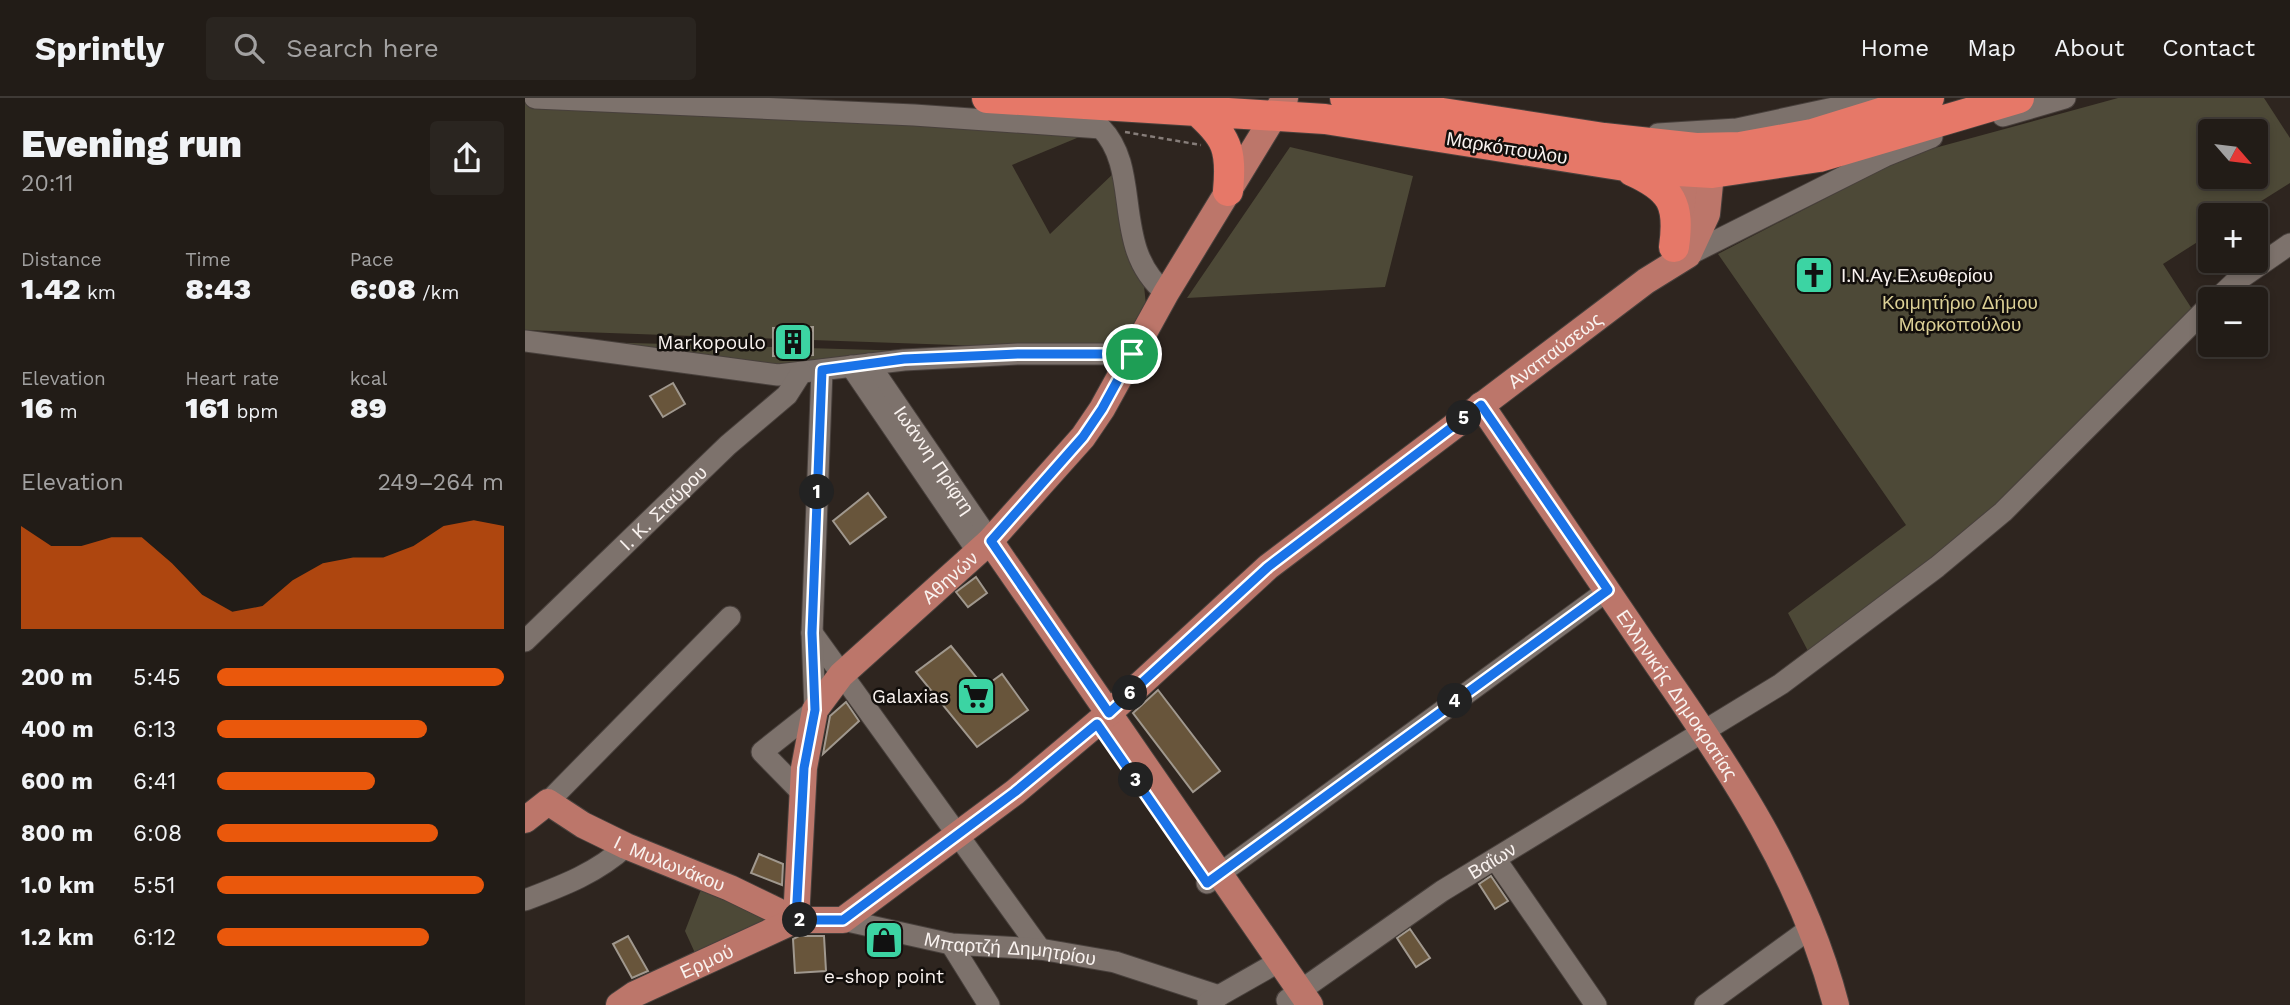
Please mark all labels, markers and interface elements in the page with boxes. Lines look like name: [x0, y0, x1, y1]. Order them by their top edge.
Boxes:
search box: [206, 17, 696, 80]
text: Sprintly: [35, 29, 164, 68]
icon: search: [230, 29, 268, 67]
text: Search here: [286, 33, 439, 63]
text: Home: [1861, 34, 1929, 62]
text: Map: [1967, 34, 2016, 62]
text: About: [2054, 34, 2124, 62]
text: Contact: [2162, 34, 2255, 62]
north arrow: [2198, 119, 2268, 189]
map controls: [2198, 119, 2268, 357]
button: share: [430, 121, 504, 195]
text: Evening run: [21, 122, 242, 166]
street label: Μαρκόπουλου: [1445, 127, 1569, 169]
text: 20:11: [21, 170, 73, 197]
button: +: [2198, 203, 2268, 273]
text: Distance: [21, 248, 102, 271]
text: Time: [185, 248, 231, 271]
text: Pace: [350, 248, 394, 271]
church icon: Ι.Ν.Αγ.Ελευθερίου: [1793, 254, 1835, 296]
place label: Ι.Ν.Αγ.Ελευθερίου: [1841, 264, 1993, 287]
text: 1.42: [21, 271, 81, 306]
text: 8:43: [185, 271, 251, 306]
text: 6:08: [350, 271, 416, 306]
text: km: [81, 281, 116, 304]
text: /km: [416, 281, 459, 304]
button: −: [2198, 287, 2268, 357]
park label: Κοιμητήριο Δήμου Μαρκοπούλου: [1882, 291, 2038, 336]
street label: Αναπαύσεως: [1503, 307, 1606, 393]
building icon: Markopoulo: [772, 321, 814, 363]
pin: [1102, 324, 1162, 384]
place label: Markopoulo: [657, 331, 766, 354]
icon: arrive: [1113, 335, 1151, 373]
text: Elevation: [21, 367, 106, 390]
text: Heart rate: [185, 367, 279, 390]
text: kcal: [350, 367, 387, 390]
text: 16: [21, 390, 53, 425]
text: 161: [185, 390, 230, 425]
text: 89: [350, 390, 387, 425]
text: m: [53, 400, 78, 423]
text: bpm: [230, 400, 278, 423]
pin: 5: [1447, 400, 1481, 436]
street label: Ιωάννη Πρίφτη: [889, 401, 980, 518]
text: 5: [1458, 406, 1469, 429]
street label: Ι. Κ. Σταύρου: [615, 460, 712, 555]
text: Elevation: [21, 469, 124, 496]
text: 249–264 m: [377, 469, 504, 496]
pin: 1: [799, 474, 835, 510]
text: 1: [812, 480, 821, 503]
street label: Αθηνών: [917, 546, 983, 608]
street label: Ελληνικής Δημοκρατίας: [1612, 605, 1743, 784]
text: 200 m: [21, 664, 93, 691]
text: 5:45: [133, 664, 181, 691]
supermarket icon: Galaxias: [955, 675, 997, 717]
pin: 6: [1113, 676, 1147, 710]
text: 6: [1124, 681, 1135, 704]
pin: 4: [1437, 684, 1473, 718]
place label: Galaxias: [872, 685, 949, 708]
text: 4: [1448, 689, 1461, 712]
text: 400 m: [21, 716, 94, 743]
text: 6:13: [133, 716, 176, 743]
pin: 3: [1119, 762, 1153, 798]
text: 600 m: [21, 768, 93, 795]
text: 6:41: [133, 768, 176, 795]
text: 3: [1130, 768, 1141, 791]
text: 800 m: [21, 820, 93, 847]
text: 6:08: [133, 820, 182, 847]
street label: Ι. Μυλωνάκου: [610, 830, 729, 896]
street label: Βαΐων: [1464, 837, 1520, 884]
text: 1.0 km: [21, 872, 95, 899]
text: 5:51: [133, 872, 176, 899]
pin: 2: [783, 902, 817, 938]
text: 2: [794, 908, 805, 931]
shop icon: e-shop point: [863, 919, 905, 961]
text: 1.2 km: [21, 924, 94, 951]
text: 6:12: [133, 924, 176, 951]
street label: Μπαρτζή Δημητρίου: [922, 927, 1098, 970]
street label: Ερμού: [676, 939, 737, 983]
place label: e-shop point: [824, 965, 944, 988]

